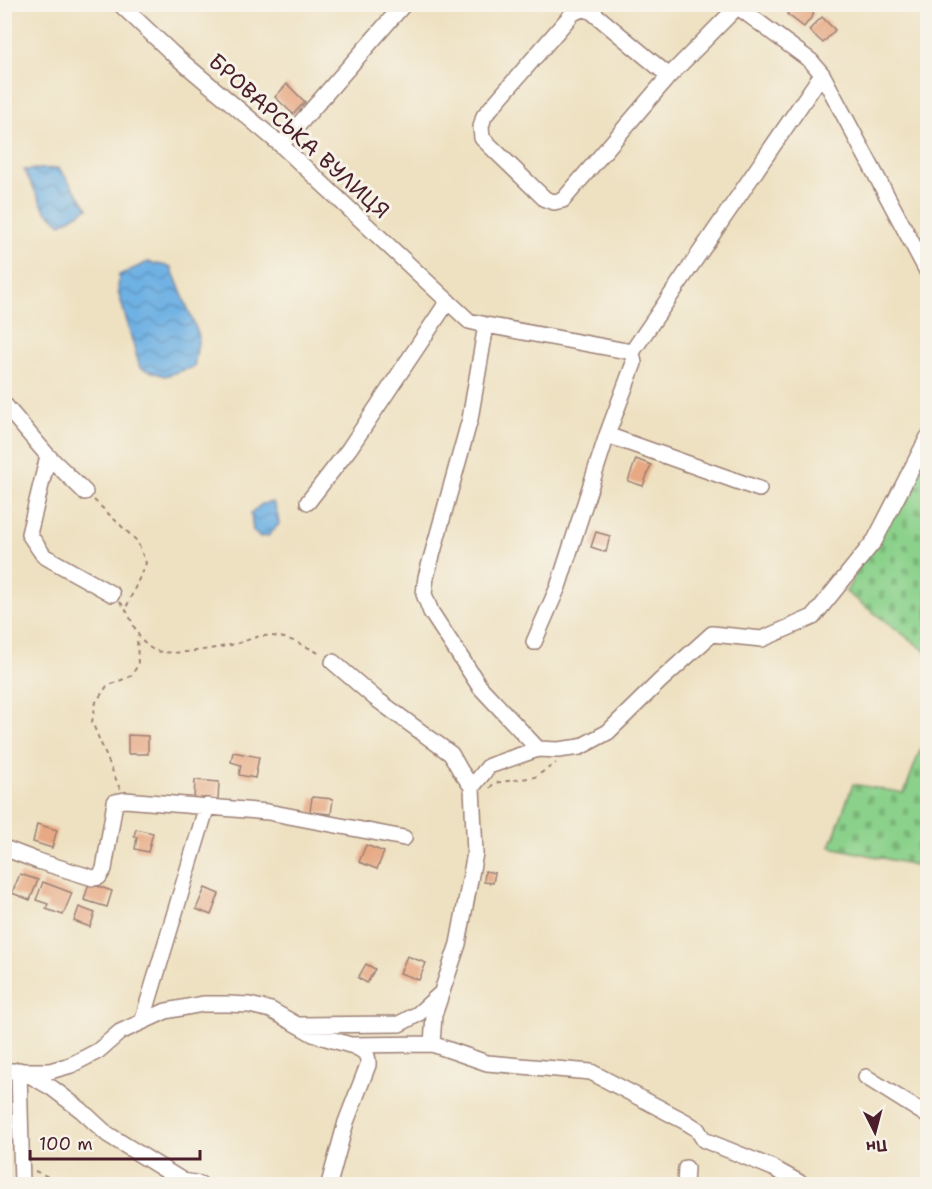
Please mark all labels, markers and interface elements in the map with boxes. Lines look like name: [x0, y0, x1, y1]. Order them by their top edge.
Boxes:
street label: БРОВАРСЬКА ВУЛИЦЯ: [202, 47, 396, 225]
north arrow: [845, 1102, 905, 1162]
scale bar: [30, 1123, 200, 1161]
text: 100 m: [39, 1132, 93, 1156]
text: Пн: [865, 1135, 888, 1158]

